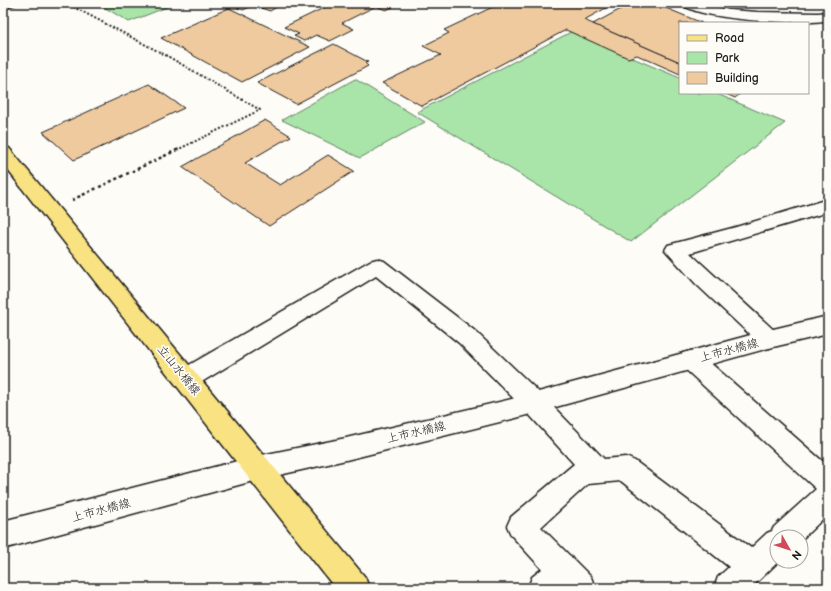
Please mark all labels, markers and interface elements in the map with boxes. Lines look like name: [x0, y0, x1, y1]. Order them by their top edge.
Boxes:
legend: [679, 22, 809, 94]
text: Road: [715, 31, 744, 46]
text: Park: [715, 51, 739, 66]
text: Building: [715, 71, 759, 86]
street label: 上市水橋線: [698, 335, 760, 365]
street label: 立山水橋線: [154, 342, 203, 398]
street label: 上市水橋線: [385, 418, 447, 447]
street label: 上市水橋線: [70, 495, 132, 525]
north arrow: [769, 529, 809, 569]
text: N: [789, 548, 804, 562]

